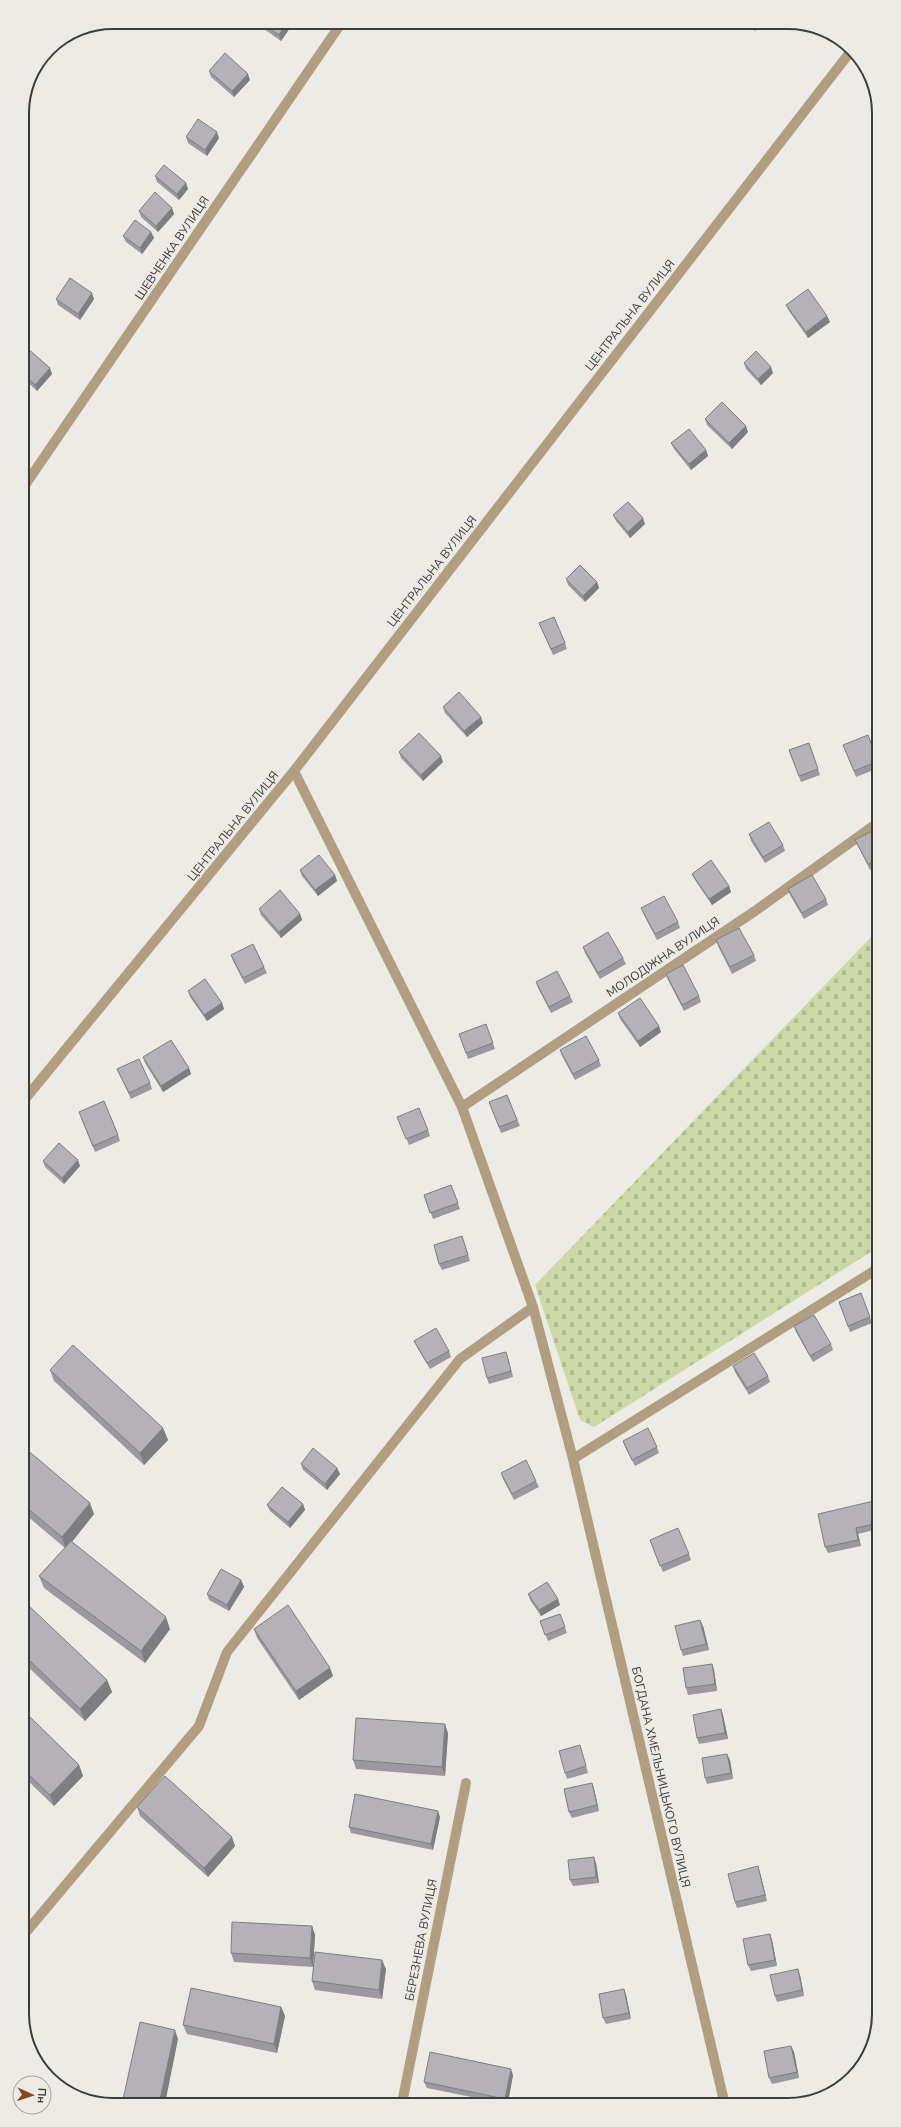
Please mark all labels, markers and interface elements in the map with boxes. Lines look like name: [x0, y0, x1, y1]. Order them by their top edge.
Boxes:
street label: ШЕВЧЕНКА ВУЛИЦЯ: [131, 193, 213, 303]
street label: ЦЕНТРАЛЬНА ВУЛИЦЯ: [582, 256, 678, 374]
street label: ЦЕНТРАЛЬНА ВУЛИЦЯ: [384, 512, 480, 630]
street label: ЦЕНТРАЛЬНА ВУЛИЦЯ: [184, 768, 282, 884]
street label: МОЛОДІЖНА ВУЛИЦЯ: [603, 913, 723, 1001]
street label: БОГДАНА ХМЕЛЬНИЦЬКОГО ВУЛИЦЯ: [628, 1665, 694, 1889]
street label: БЕРЕЗНЕВА ВУЛИЦЯ: [401, 1878, 441, 2002]
north arrow: [12, 2075, 52, 2115]
text: Пн: [34, 2088, 49, 2103]

